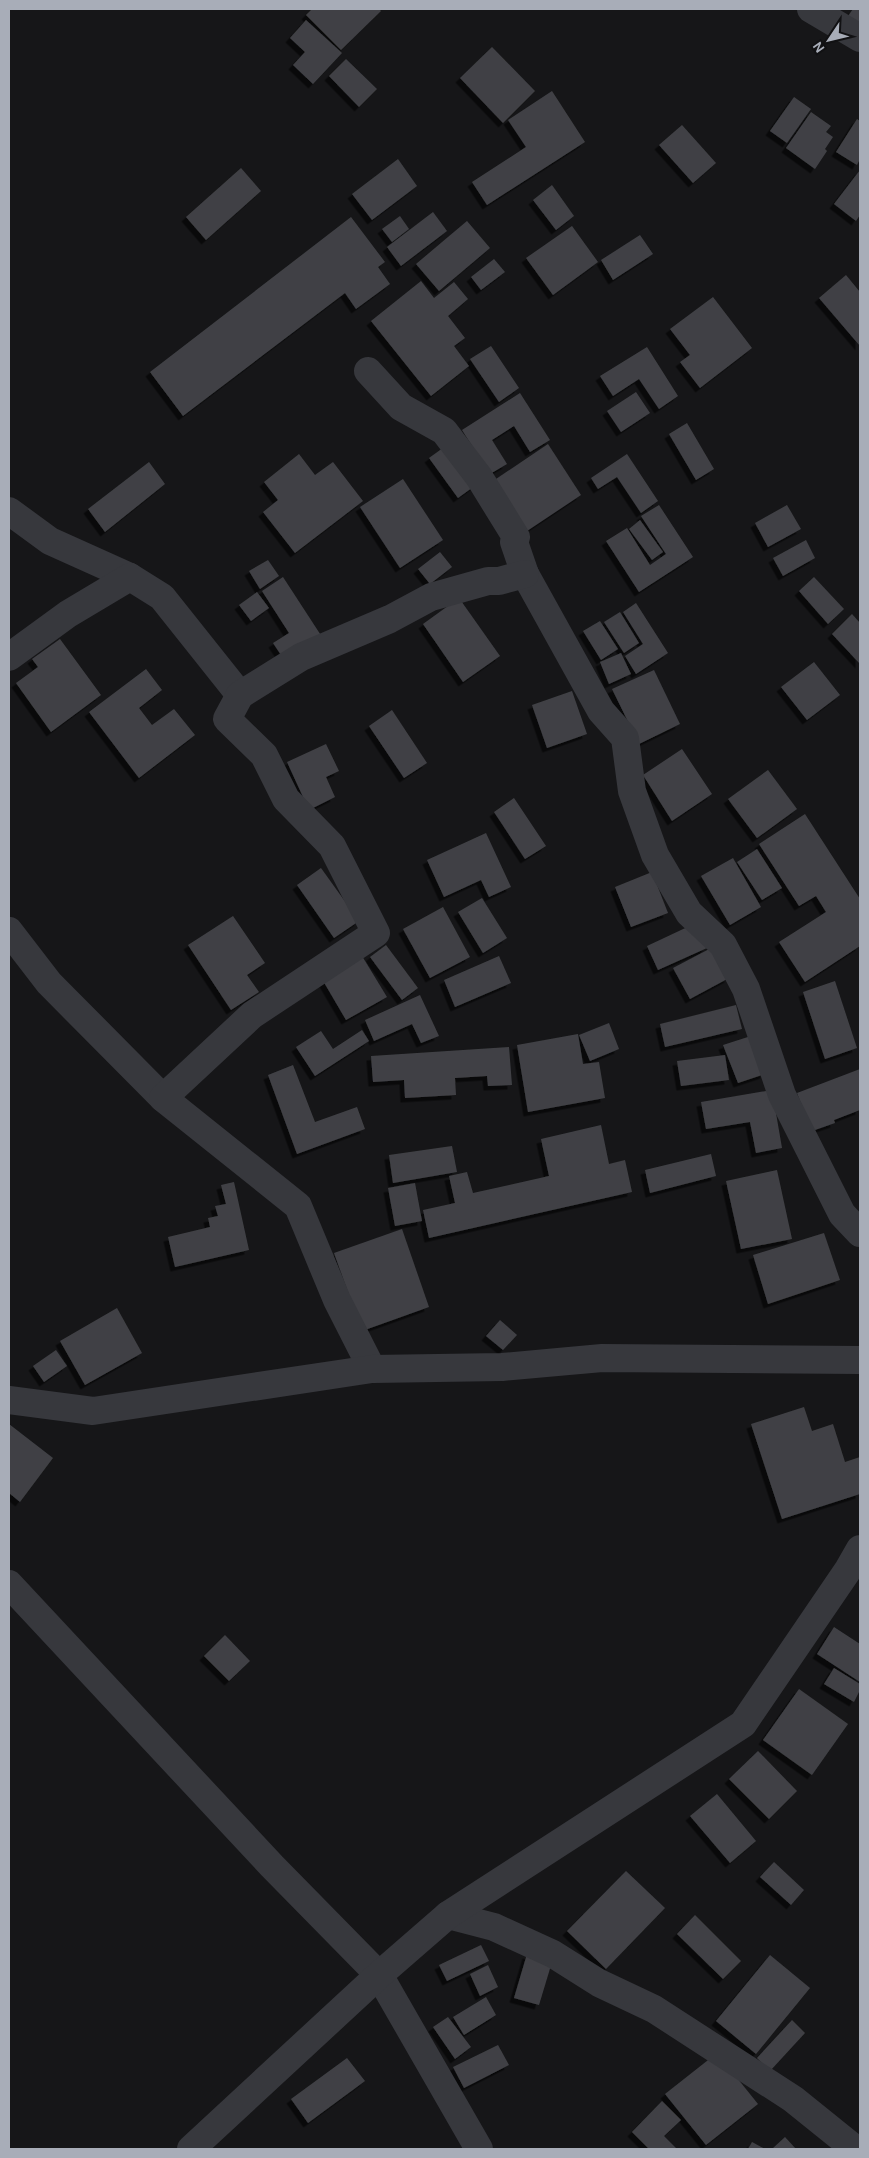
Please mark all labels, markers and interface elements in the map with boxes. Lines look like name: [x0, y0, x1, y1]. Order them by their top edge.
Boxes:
north arrow: [804, 15, 854, 65]
text: N: [809, 38, 829, 56]

